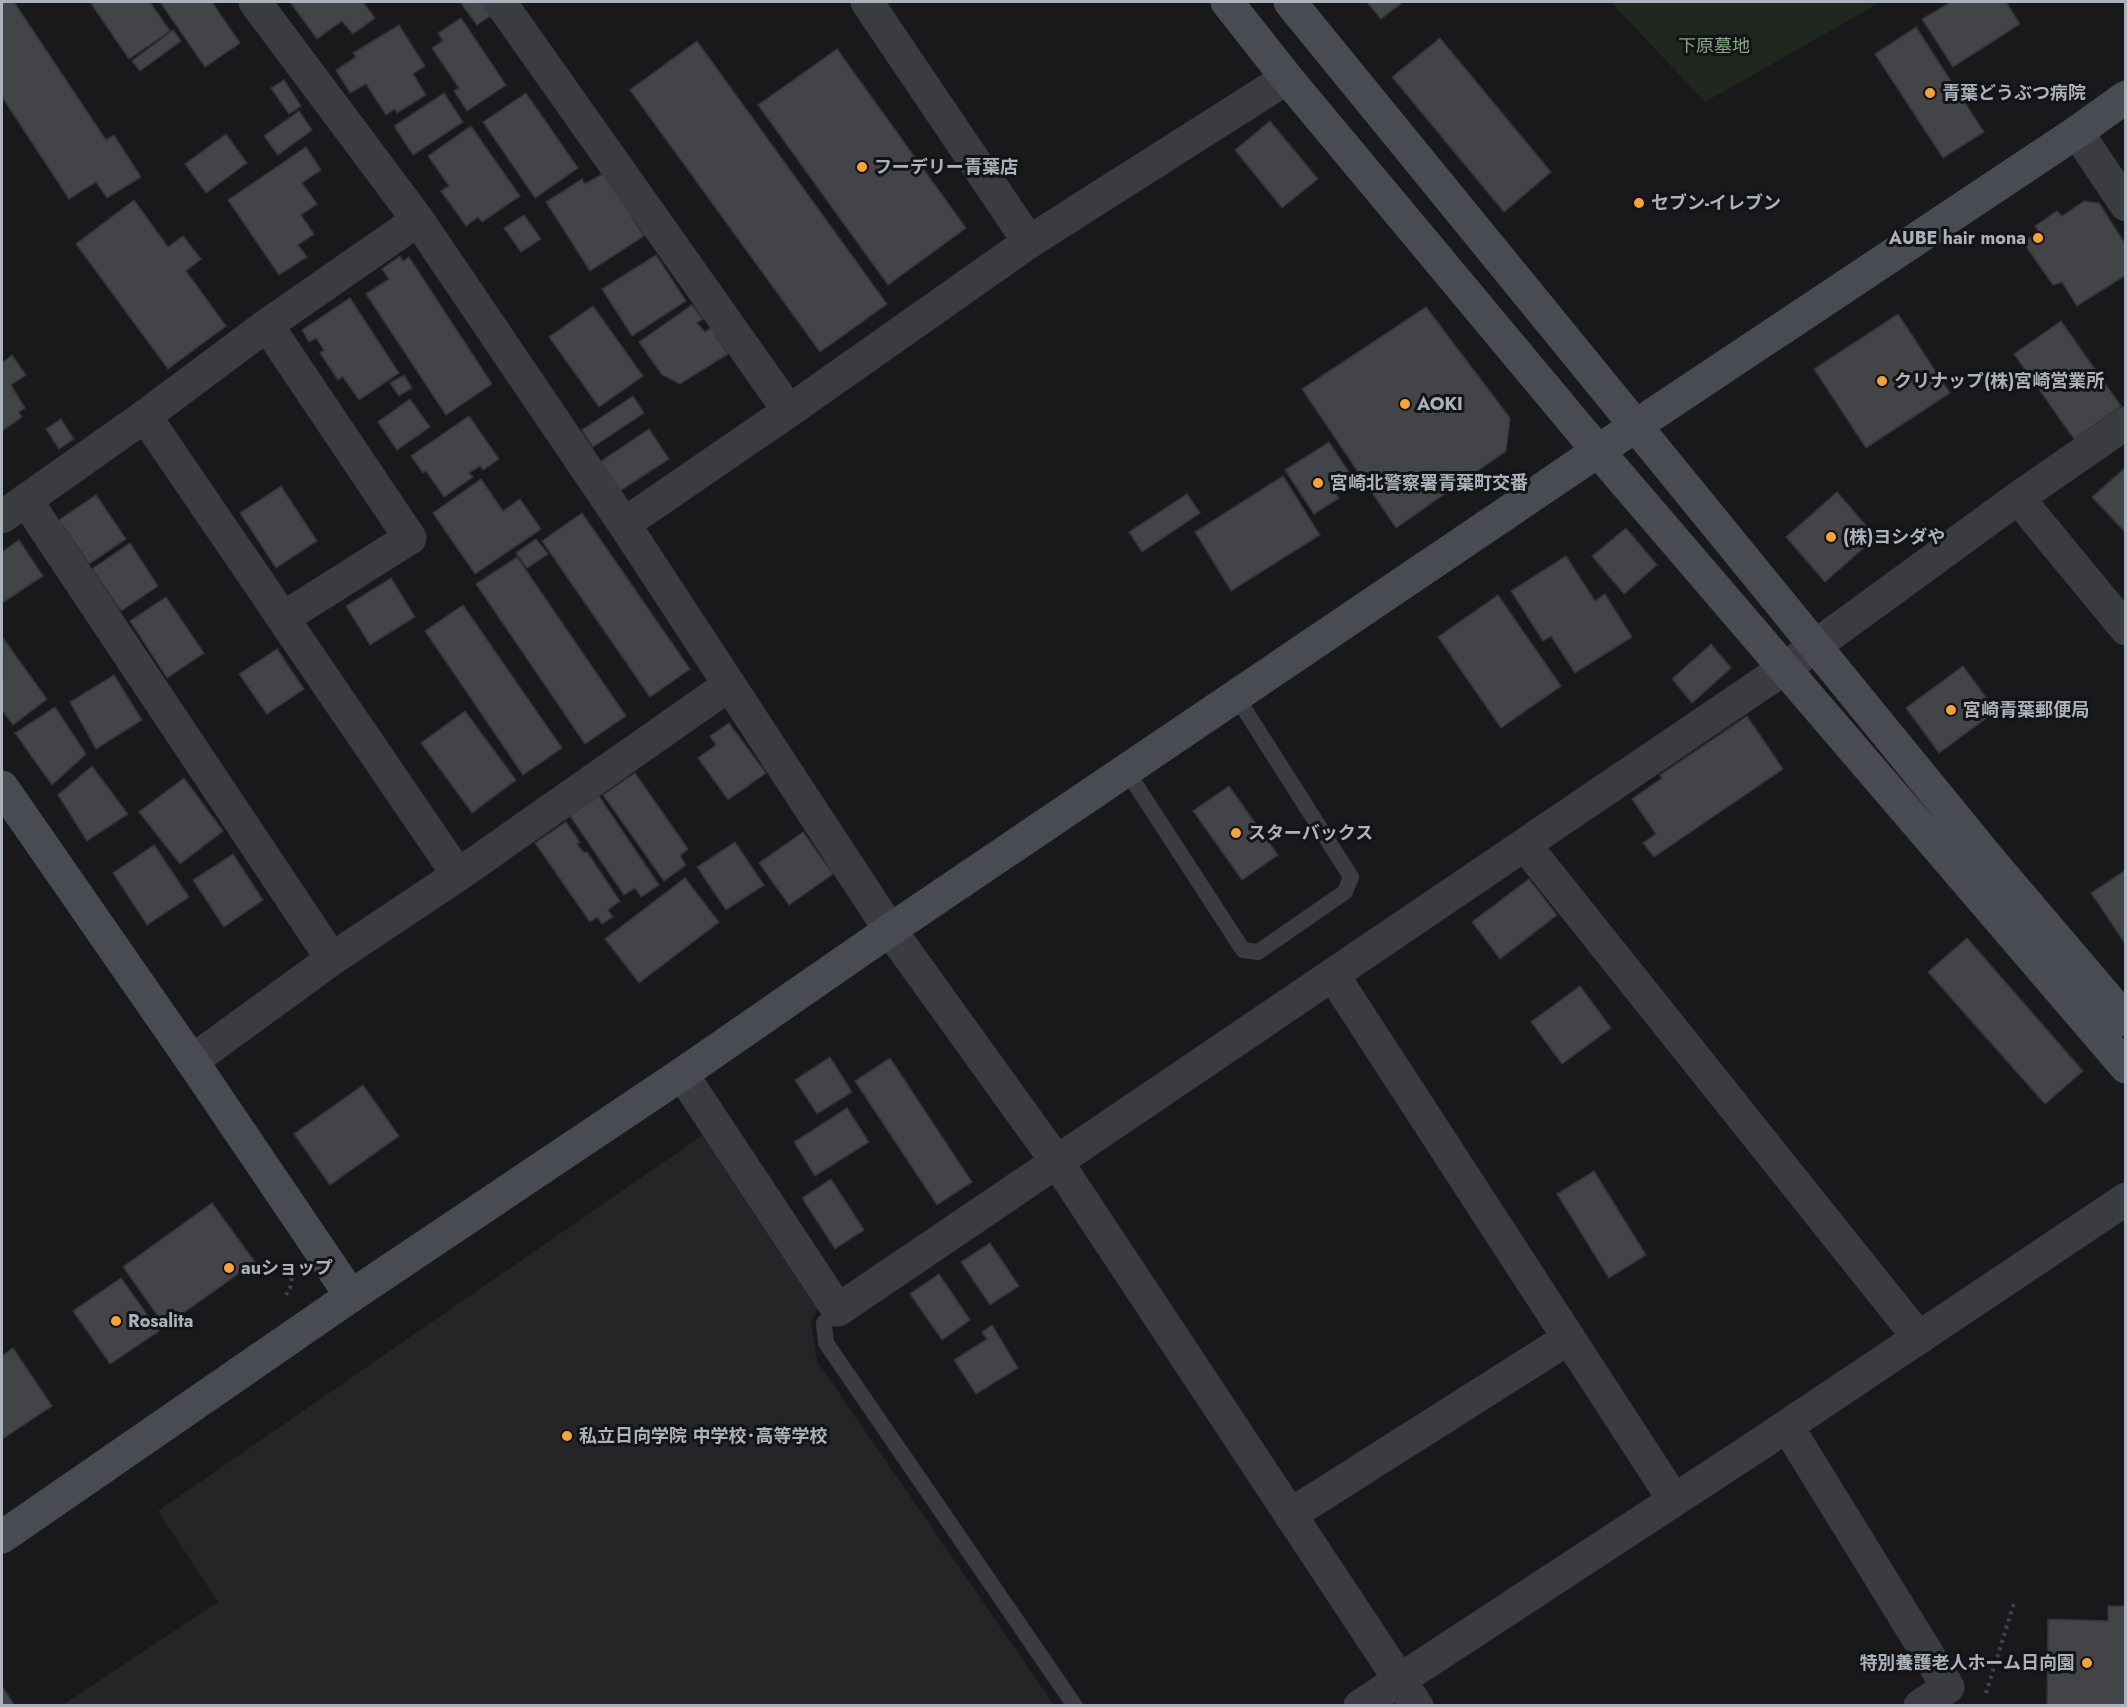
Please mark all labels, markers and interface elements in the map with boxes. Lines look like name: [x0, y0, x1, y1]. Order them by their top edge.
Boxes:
park label: 下原墓地: [1678, 33, 1750, 59]
place label: 青葉どうぶつ病院: [1942, 80, 2086, 106]
marker: 青葉どうぶつ病院: [1923, 86, 1937, 100]
place label: フーデリー青葉店: [874, 154, 1018, 180]
marker: フーデリー青葉店: [855, 160, 869, 174]
place label: セブン-イレブン: [1651, 190, 1781, 216]
marker: セブン-イレブン: [1632, 196, 1646, 210]
place label: AUBE hair mona: [1888, 225, 2026, 251]
marker: AUBE hair mona: [2031, 231, 2045, 245]
place label: クリナップ(株)宮崎営業所: [1894, 368, 2104, 394]
marker: クリナップ(株)宮崎営業所: [1875, 374, 1889, 388]
place label: AOKI: [1416, 391, 1463, 417]
marker: AOKI: [1398, 397, 1412, 411]
place label: 宮崎北警察署青葉町交番: [1330, 470, 1528, 496]
marker: 宮崎北警察署青葉町交番: [1311, 476, 1325, 490]
place label: (株)ヨシダや: [1843, 524, 1945, 550]
marker: (株)ヨシダや: [1824, 530, 1838, 544]
place label: 宮崎青葉郵便局: [1963, 697, 2089, 723]
marker: 宮崎青葉郵便局: [1944, 703, 1958, 717]
place label: スターバックス: [1248, 820, 1373, 846]
marker: スターバックス: [1229, 826, 1243, 840]
place label: auショップ: [241, 1255, 333, 1281]
marker: auショップ: [222, 1261, 236, 1275]
place label: Rosalita: [128, 1308, 193, 1334]
marker: Rosalita: [109, 1314, 123, 1328]
place label: 私立日向学院 中学校･高等学校: [579, 1423, 827, 1449]
marker: 私立日向学院 中学校･高等学校: [560, 1429, 574, 1443]
place label: 特別養護老人ホーム日向園: [1860, 1650, 2075, 1676]
marker: 特別養護老人ホーム日向園: [2080, 1656, 2094, 1670]

